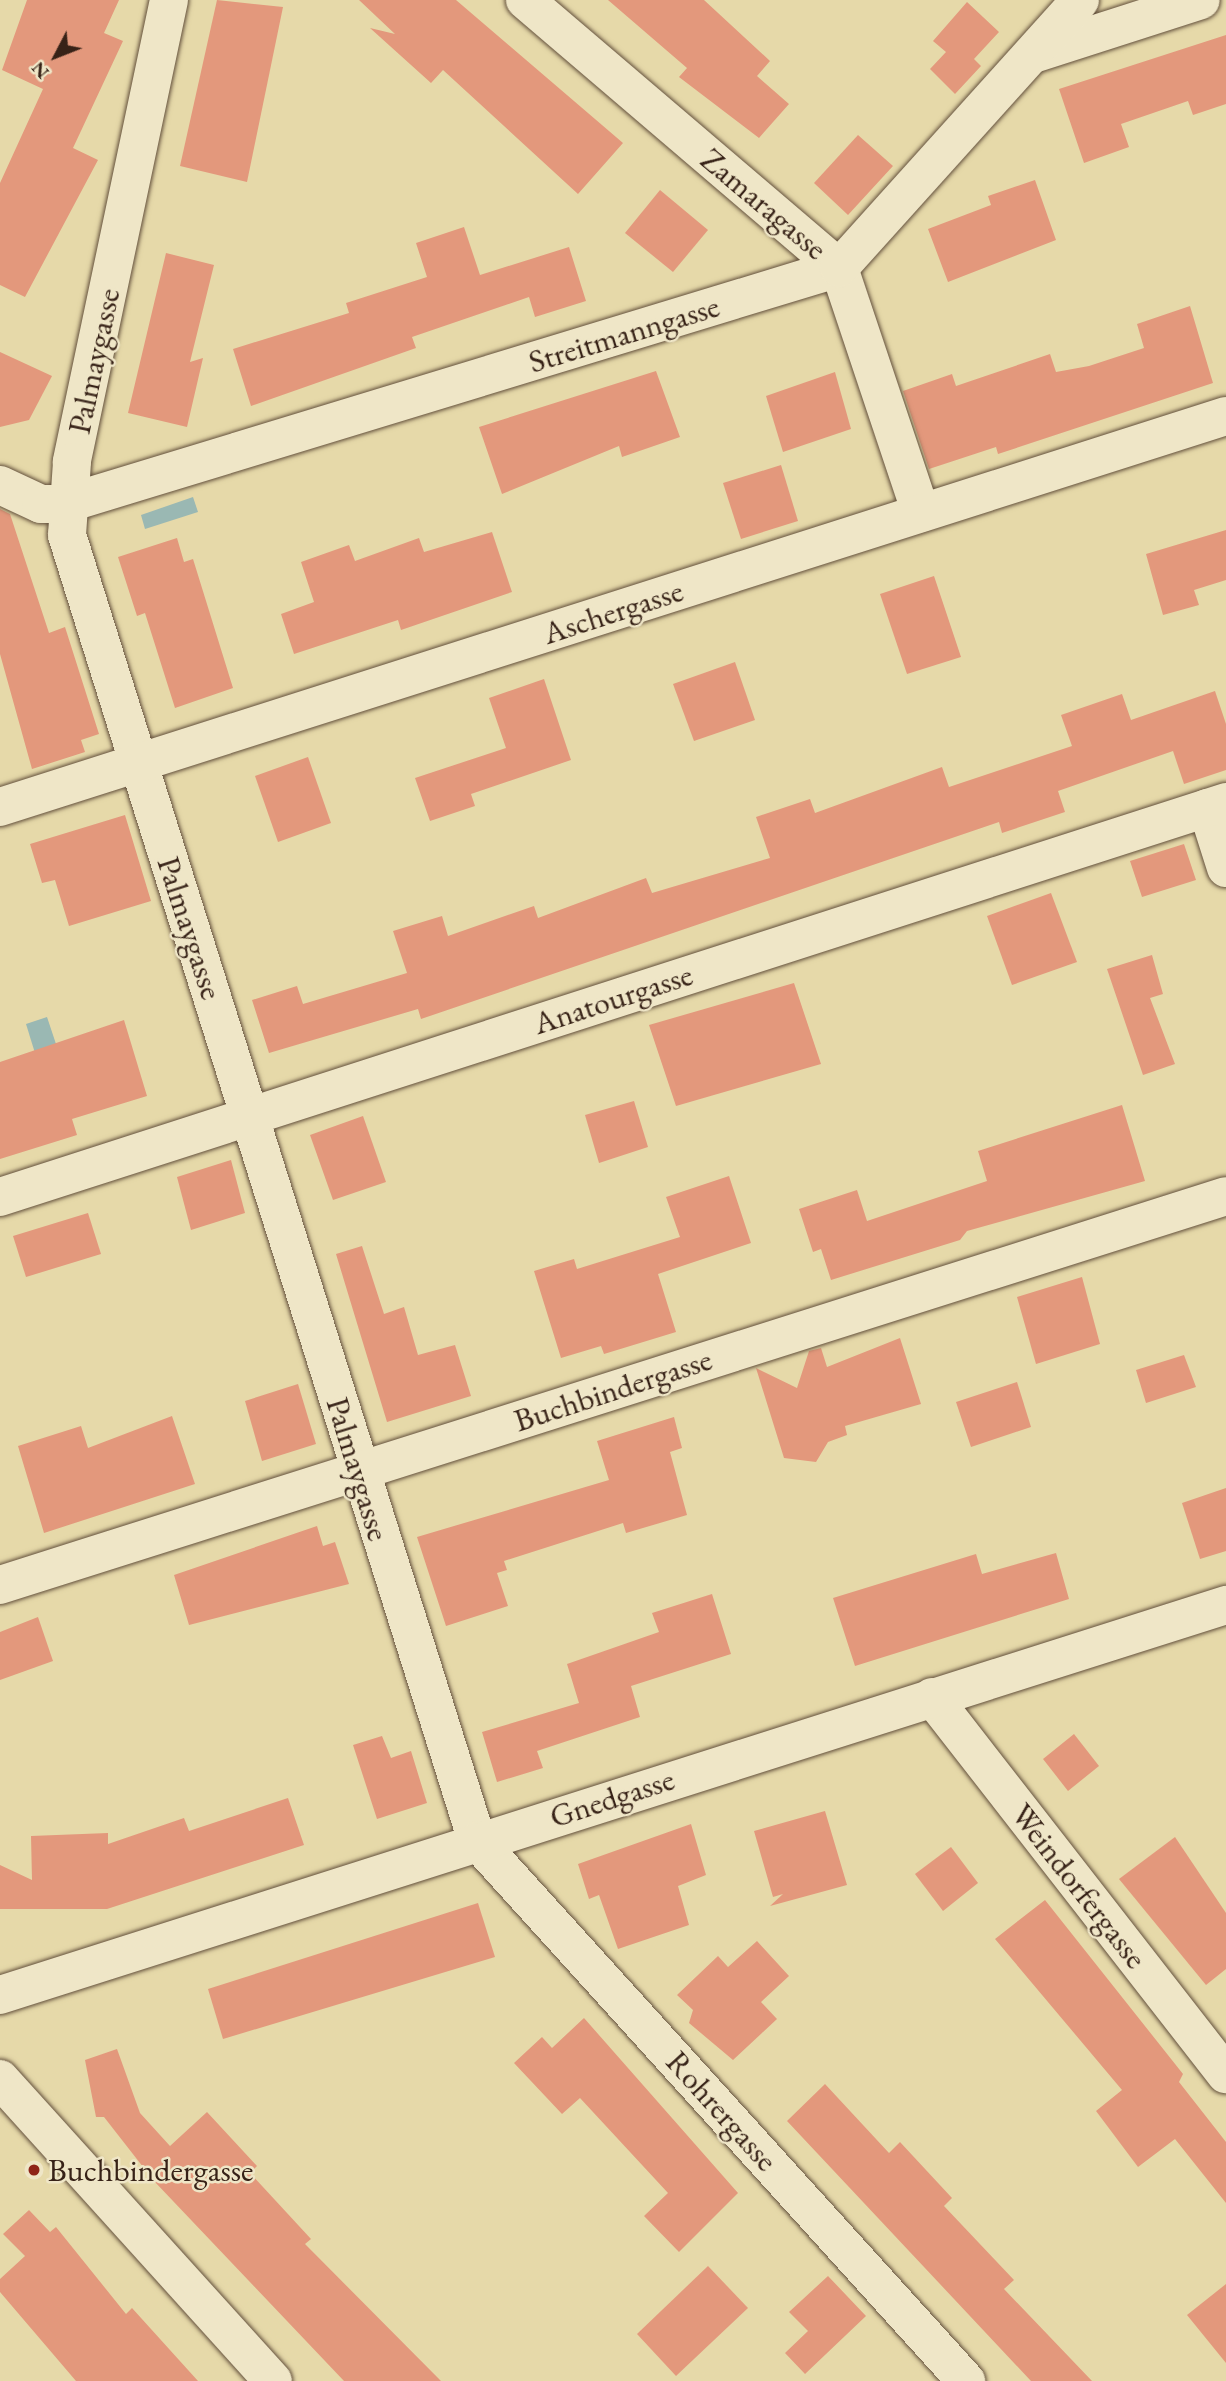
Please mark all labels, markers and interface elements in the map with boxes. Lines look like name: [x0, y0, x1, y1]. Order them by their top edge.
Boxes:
north arrow: [21, 21, 91, 91]
text: N: [26, 56, 54, 84]
street label: Zamaragasse: [693, 140, 835, 268]
street label: Palmaygasse: [60, 285, 128, 437]
street label: Streitmanngasse: [524, 287, 724, 381]
street label: Aschergasse: [538, 571, 688, 653]
street label: Palmaygasse: [149, 852, 231, 1004]
street label: Anatourgasse: [529, 955, 697, 1043]
street label: Buchbindergasse: [509, 1340, 717, 1440]
street label: Palmaygasse: [318, 1393, 398, 1545]
street label: Gnedgasse: [545, 1760, 679, 1836]
street label: Weindorfergasse: [1003, 1796, 1155, 1976]
street label: Rohrergasse: [658, 2043, 786, 2179]
place label: Buchbindergasse: [48, 2151, 254, 2189]
marker: Buchbindergasse: [26, 2162, 42, 2178]

